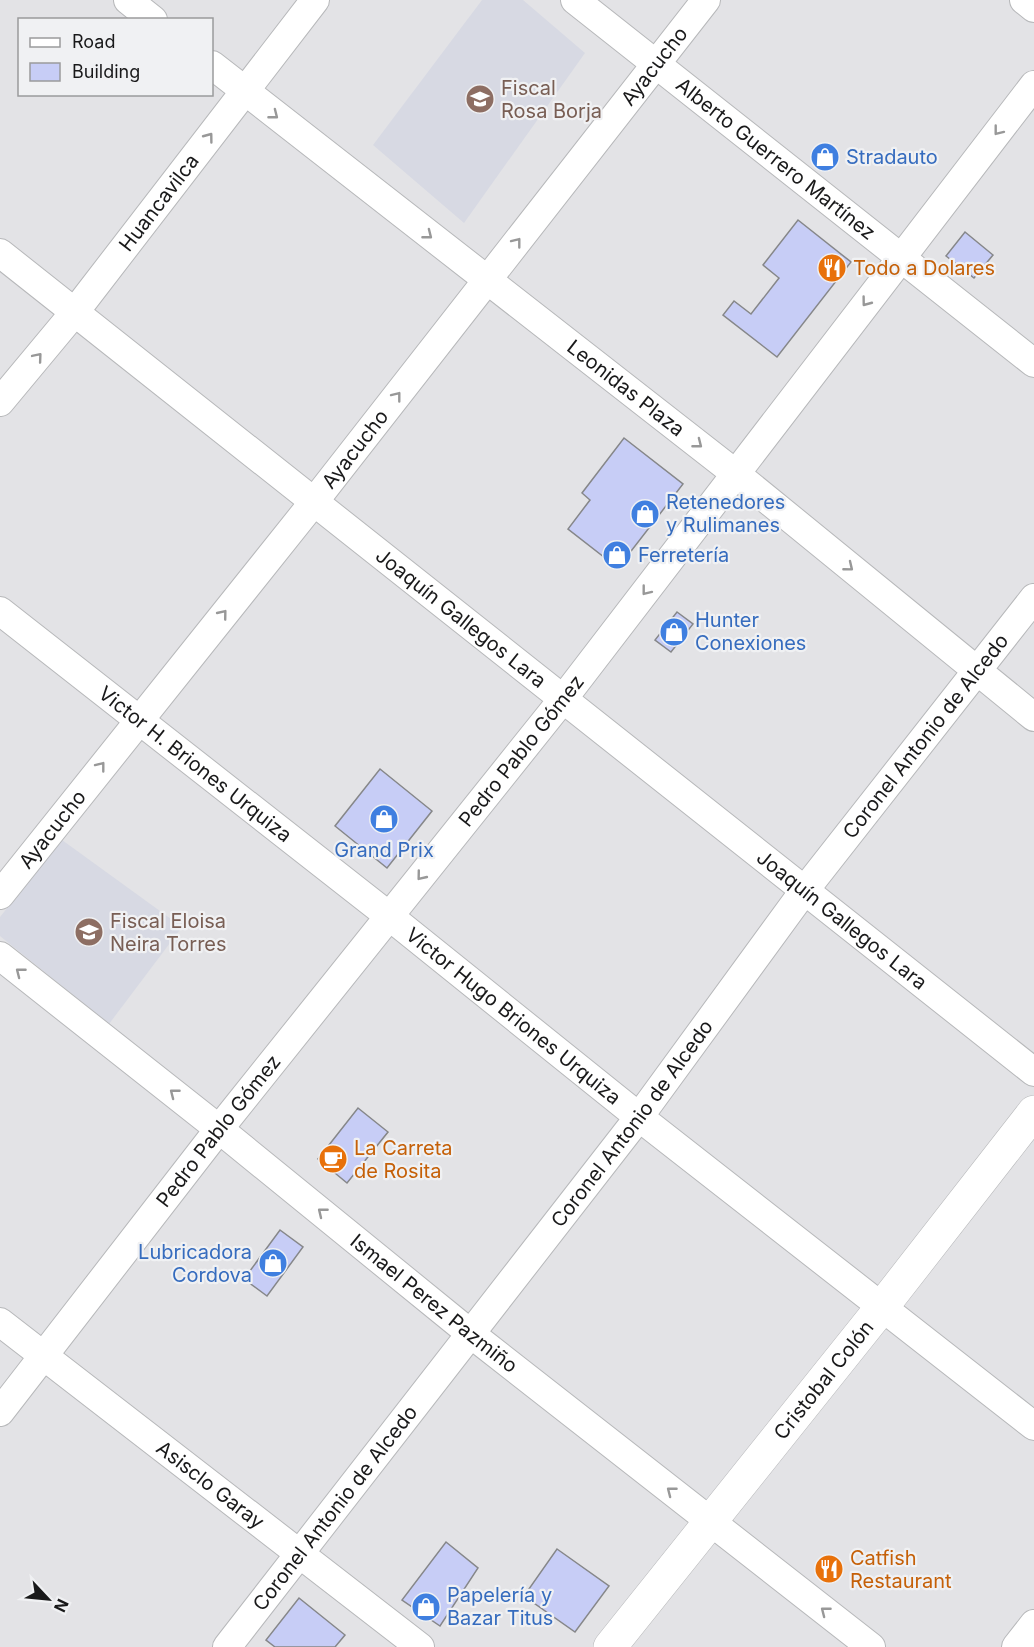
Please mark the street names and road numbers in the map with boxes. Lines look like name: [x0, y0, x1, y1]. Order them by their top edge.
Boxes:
street label: Ayacucho: [616, 22, 693, 110]
street label: Alberto Guerrero Martínez: [671, 73, 880, 245]
street label: Huancavilca: [114, 149, 204, 256]
street label: Leonidas Plaza: [562, 335, 689, 441]
street label: Ayacucho: [317, 405, 393, 493]
street label: Joaquín Gallegos Lara: [371, 543, 551, 693]
street label: Coronel Antonio de Alcedo: [838, 629, 1013, 843]
street label: Pedro Pablo Gómez: [454, 670, 589, 831]
street label: Victor H. Briones Urquiza: [94, 681, 296, 847]
street label: Ayacucho: [14, 785, 91, 873]
street label: Joaquín Gallegos Lara: [752, 845, 932, 995]
street label: Victor Hugo Briones Urquiza: [401, 922, 626, 1110]
street label: Coronel Antonio de Alcedo: [546, 1015, 718, 1232]
street label: Pedro Pablo Gómez: [151, 1050, 286, 1212]
street label: Ismael Perez Pazmiño: [346, 1229, 522, 1378]
street label: Cristobal Colón: [769, 1316, 879, 1444]
street label: Coronel Antonio de Alcedo: [248, 1401, 422, 1616]
street label: Asisclo Garay: [152, 1436, 269, 1534]

